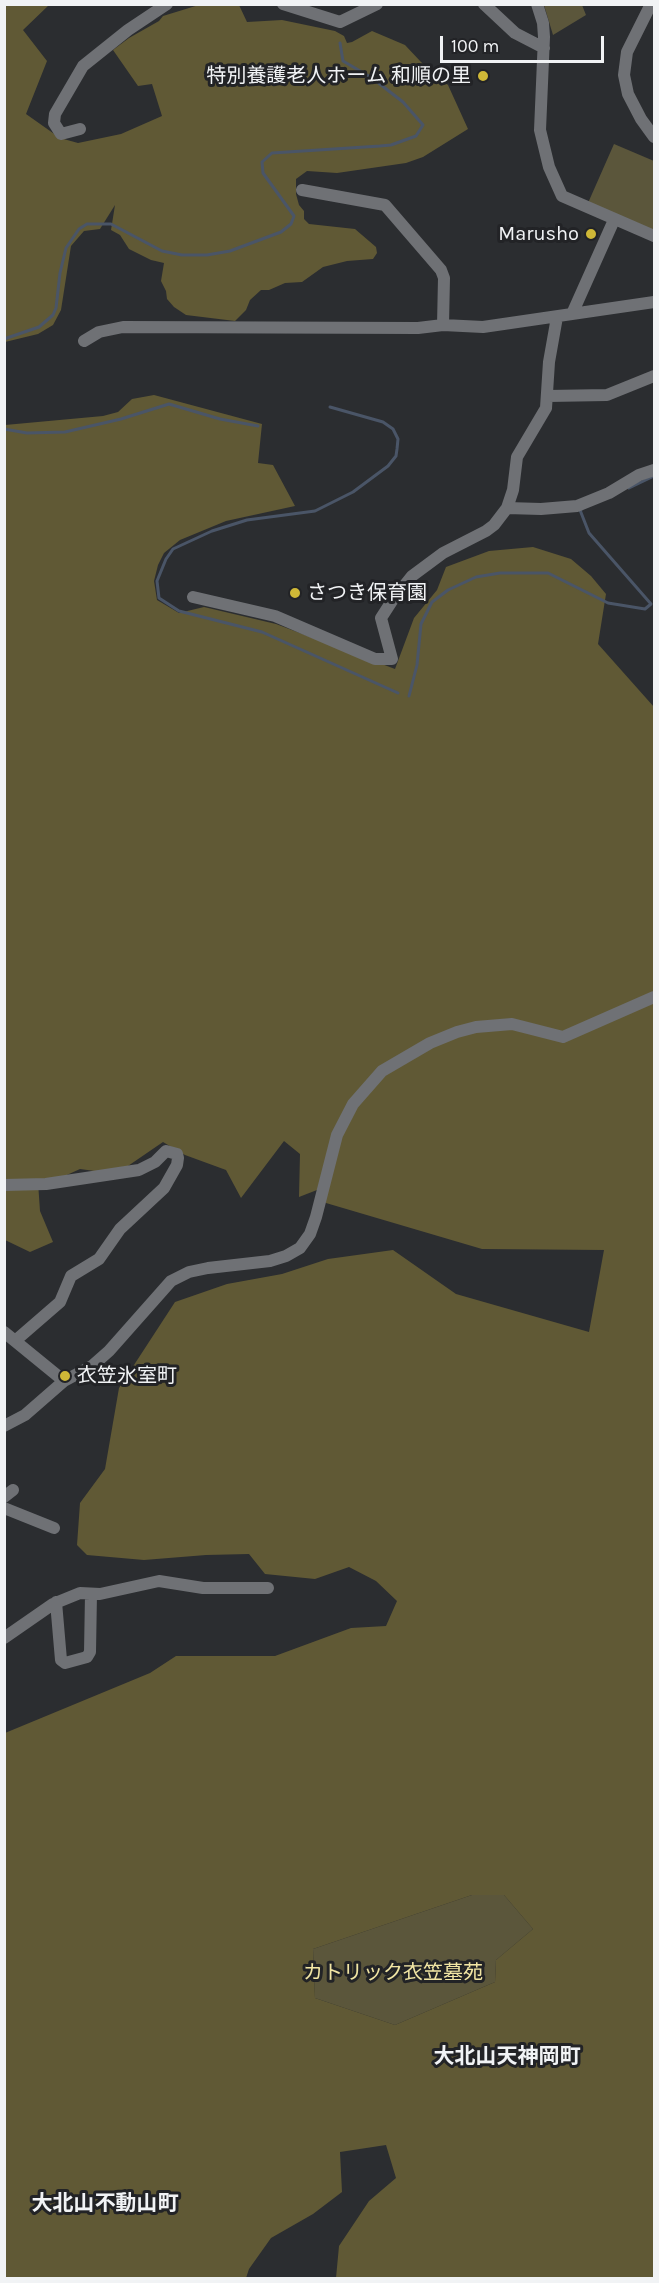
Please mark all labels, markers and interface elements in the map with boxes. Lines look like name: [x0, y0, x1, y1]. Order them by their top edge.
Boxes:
scale bar: [443, 24, 606, 62]
text: 100 m: [451, 35, 499, 57]
place label: 特別養護老人ホーム 和順の里: [206, 64, 471, 88]
marker: 特別養護老人ホーム 和順の里: [476, 69, 490, 83]
place label: Marusho: [498, 222, 579, 246]
marker: Marusho: [584, 227, 598, 241]
place label: さつき保育園: [307, 581, 427, 605]
marker: さつき保育園: [288, 586, 302, 600]
place label: 衣笠氷室町: [77, 1364, 177, 1388]
marker: 衣笠氷室町: [58, 1369, 72, 1383]
park label: カトリック衣笠墓苑: [303, 1961, 483, 1985]
district label: 大北山天神岡町: [434, 2044, 580, 2070]
district label: 大北山不動山町: [32, 2191, 178, 2217]

